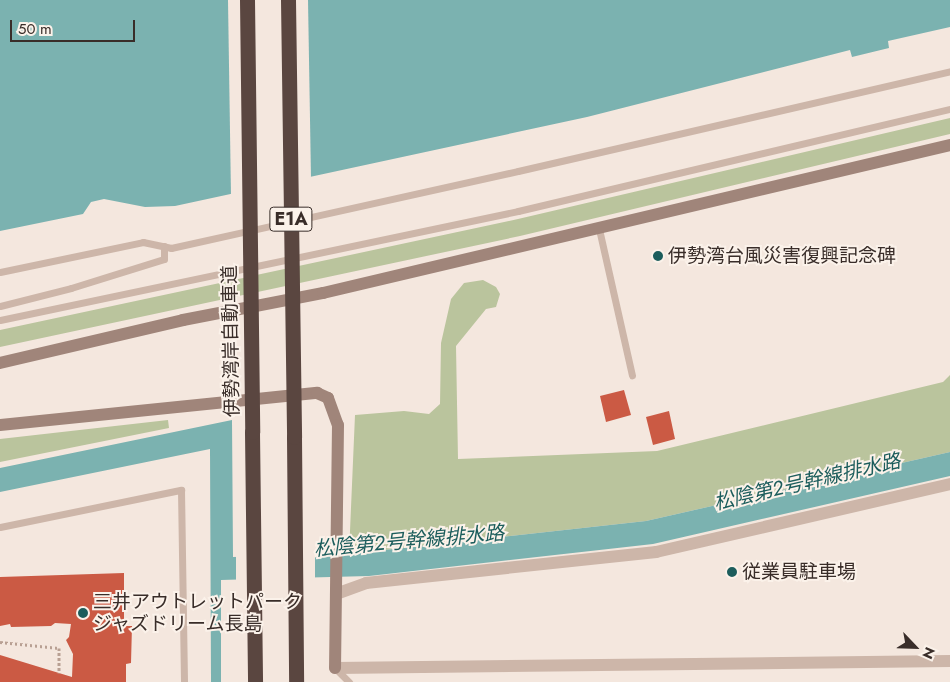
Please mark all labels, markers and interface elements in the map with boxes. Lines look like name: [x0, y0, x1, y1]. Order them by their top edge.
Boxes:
scale bar: [12, 10, 138, 42]
text: 50 m: [18, 18, 52, 40]
road number: E1A: [268, 203, 314, 234]
place label: 伊勢湾台風災害復興記念碑: [668, 245, 896, 267]
marker: 伊勢湾台風災害復興記念碑: [652, 250, 664, 262]
street label: 伊勢湾岸自動車道: [218, 265, 244, 417]
water label: 松陰第2号幹線排水路: [711, 449, 903, 515]
water label: 松陰第2号幹線排水路: [313, 521, 505, 561]
place label: 従業員駐車場: [742, 561, 856, 583]
marker: 従業員駐車場: [726, 566, 738, 578]
place label: 三井アウトレットパーク ジャズドリーム長島: [93, 591, 302, 635]
marker: 三井アウトレットパーク ジャズドリーム長島: [77, 607, 89, 619]
north arrow: [890, 622, 940, 672]
text: N: [917, 644, 940, 662]

